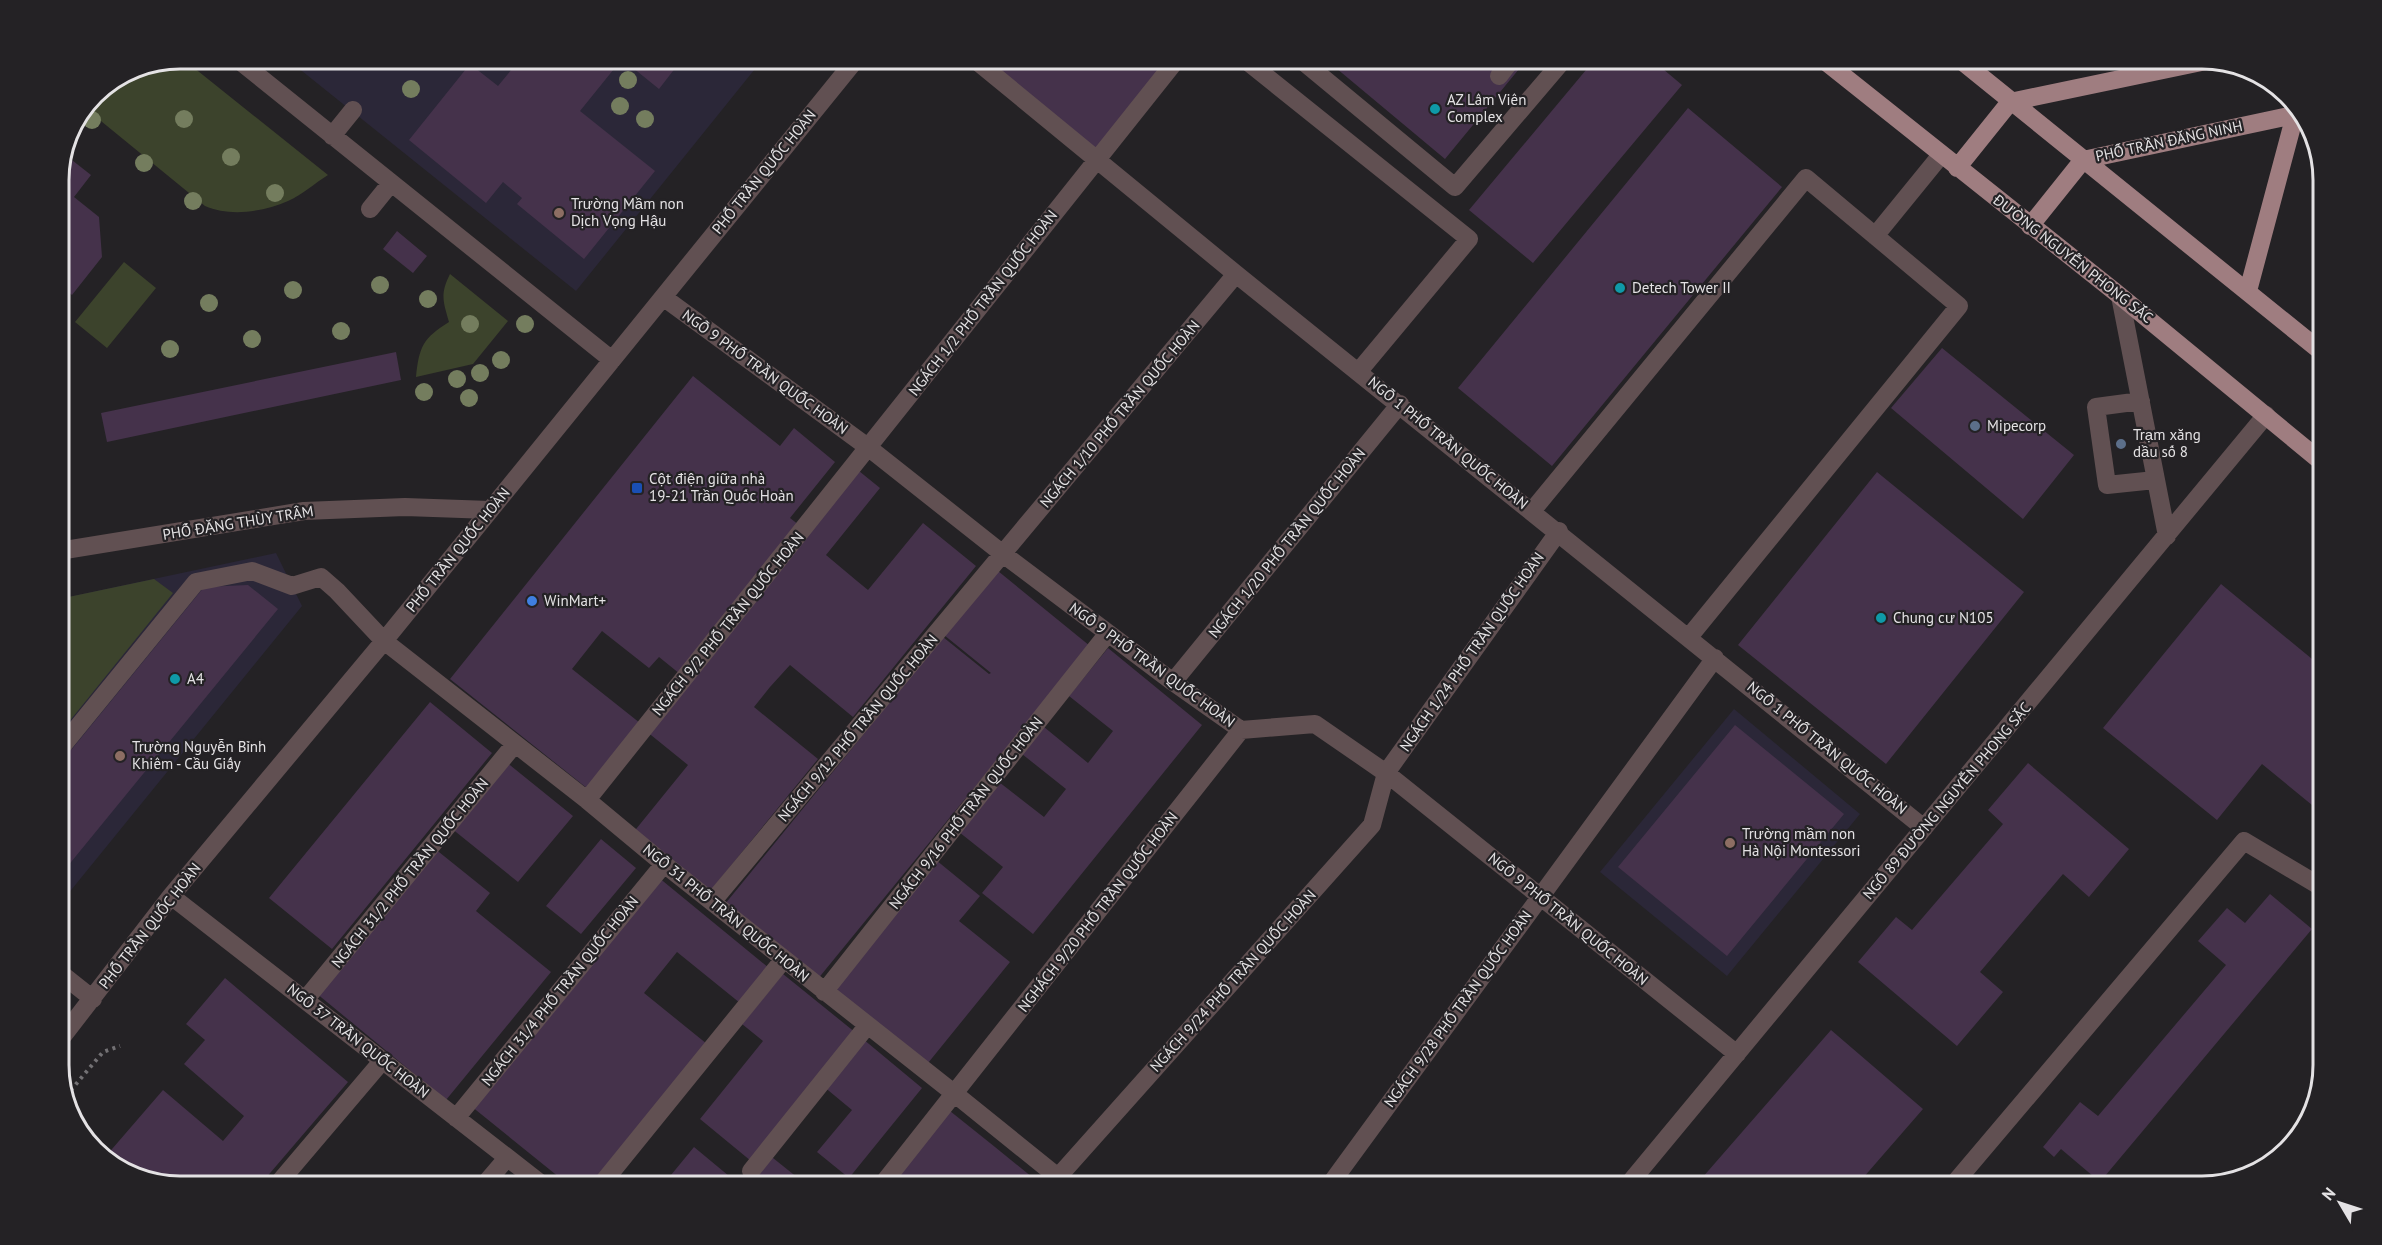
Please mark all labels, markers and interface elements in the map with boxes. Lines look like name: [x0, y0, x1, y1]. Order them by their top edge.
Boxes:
place label: AZ Lâm Viên Complex: [1447, 90, 1526, 126]
marker: AZ Lâm Viên Complex: [1428, 102, 1442, 116]
street label: PHỐ TRẦN QUỐC HOÀN: [708, 106, 820, 238]
street label: PHỐ TRẦN ĐĂNG NINH: [2094, 116, 2244, 165]
street label: ĐƯỜNG NGUYỄN PHONG SẮC: [1989, 190, 2157, 327]
place label: Trường Mầm non Dịch Vọng Hậu: [571, 194, 684, 230]
marker: Trường Mầm non Dịch Vọng Hậu: [552, 206, 566, 220]
street label: NGÁCH 1/2 PHỐ TRẦN QUỐC HOÀN: [904, 206, 1061, 399]
place label: Detech Tower II: [1632, 278, 1731, 297]
marker: Detech Tower II: [1613, 281, 1627, 295]
street label: NGÕ 9 PHỐ TRẦN QUỐC HOÀN: [679, 305, 852, 438]
street label: NGÁCH 1/10 PHỐ TRẦN QUỐC HOÀN: [1036, 316, 1204, 511]
street label: NGÕ 1 PHỐ TRẦN QUỐC HOÀN: [1364, 372, 1532, 513]
place label: Mipecorp: [1987, 416, 2046, 435]
marker: Mipecorp: [1968, 419, 1982, 433]
place label: Trạm xăng dầu số 8: [2133, 425, 2201, 461]
marker: Trạm xăng dầu số 8: [2114, 437, 2128, 451]
street label: NGÁCH 1/20 PHỐ TRẦN QUỐC HOÀN: [1204, 444, 1369, 641]
place label: Cột điện giữa nhà 19-21 Trần Quốc Hoàn: [649, 469, 794, 505]
marker: Cột điện giữa nhà 19-21 Trần Quốc Hoàn: [630, 481, 644, 495]
street label: PHỐ TRẦN QUỐC HOÀN: [402, 484, 514, 616]
street label: PHỐ ĐẶNG THÙY TRÂM: [161, 501, 315, 544]
street label: NGÁCH 9/2 PHỐ TRẦN QUỐC HOÀN: [648, 528, 808, 719]
street label: NGÁCH 1/24 PHỐ TRẦN QUỐC HOÀN: [1395, 548, 1548, 755]
place label: WinMart+: [544, 591, 606, 610]
marker: WinMart+: [525, 594, 539, 608]
street label: NGÕ 9 PHỐ TRẦN QUỐC HOÀN: [1066, 598, 1239, 731]
place label: Chung cư N105: [1893, 608, 1994, 627]
marker: Chung cư N105: [1874, 611, 1888, 625]
street label: NGÁCH 9/12 PHỐ TRẦN QUỐC HOÀN: [774, 630, 942, 825]
place label: A4: [187, 669, 204, 688]
marker: A4: [168, 672, 182, 686]
street label: NGÕ 1 PHỐ TRẦN QUỐC HOÀN: [1743, 677, 1911, 818]
street label: NGÕ 89 ĐƯỜNG NGUYỄN PHONG SẮC: [1858, 698, 2035, 903]
street label: NGÁCH 9/16 PHỐ TRẦN QUỐC HOÀN: [885, 713, 1047, 913]
place label: Trường Nguyễn Bỉnh Khiêm - Cầu Giấy: [132, 737, 266, 773]
marker: Trường Nguyễn Bỉnh Khiêm - Cầu Giấy: [113, 749, 127, 763]
street label: NGÁCH 31/2 PHỐ TRẦN QUỐC HOÀN: [327, 774, 492, 971]
street label: NGHÁCH 9/20 PHỐ TRẦN QUỐC HOÀN: [1013, 808, 1182, 1016]
place label: Trường mầm non Hà Nội Montessori: [1742, 824, 1860, 860]
marker: Trường mầm non Hà Nội Montessori: [1723, 836, 1737, 850]
street label: NGÕ 31 PHỐ TRẦN QUỐC HOÀN: [639, 840, 813, 986]
street label: NGÕ 9 PHỐ TRẦN QUỐC HOÀN: [1484, 848, 1652, 989]
street label: PHỐ TRẦN QUỐC HOÀN: [94, 859, 205, 993]
street label: NGÁCH 9/24 PHỐ TRẦN QUỐC HOÀN: [1146, 886, 1320, 1076]
street label: NGÁCH 31/4 PHỐ TRẦN QUỐC HOÀN: [477, 892, 642, 1089]
street label: NGÁCH 9/28 PHỐ TRẦN QUỐC HOÀN: [1380, 906, 1535, 1111]
street label: NGÕ 37 TRẦN QUỐC HOÀN: [283, 979, 433, 1102]
north arrow: [2310, 1173, 2370, 1233]
text: N: [2317, 1183, 2339, 1204]

